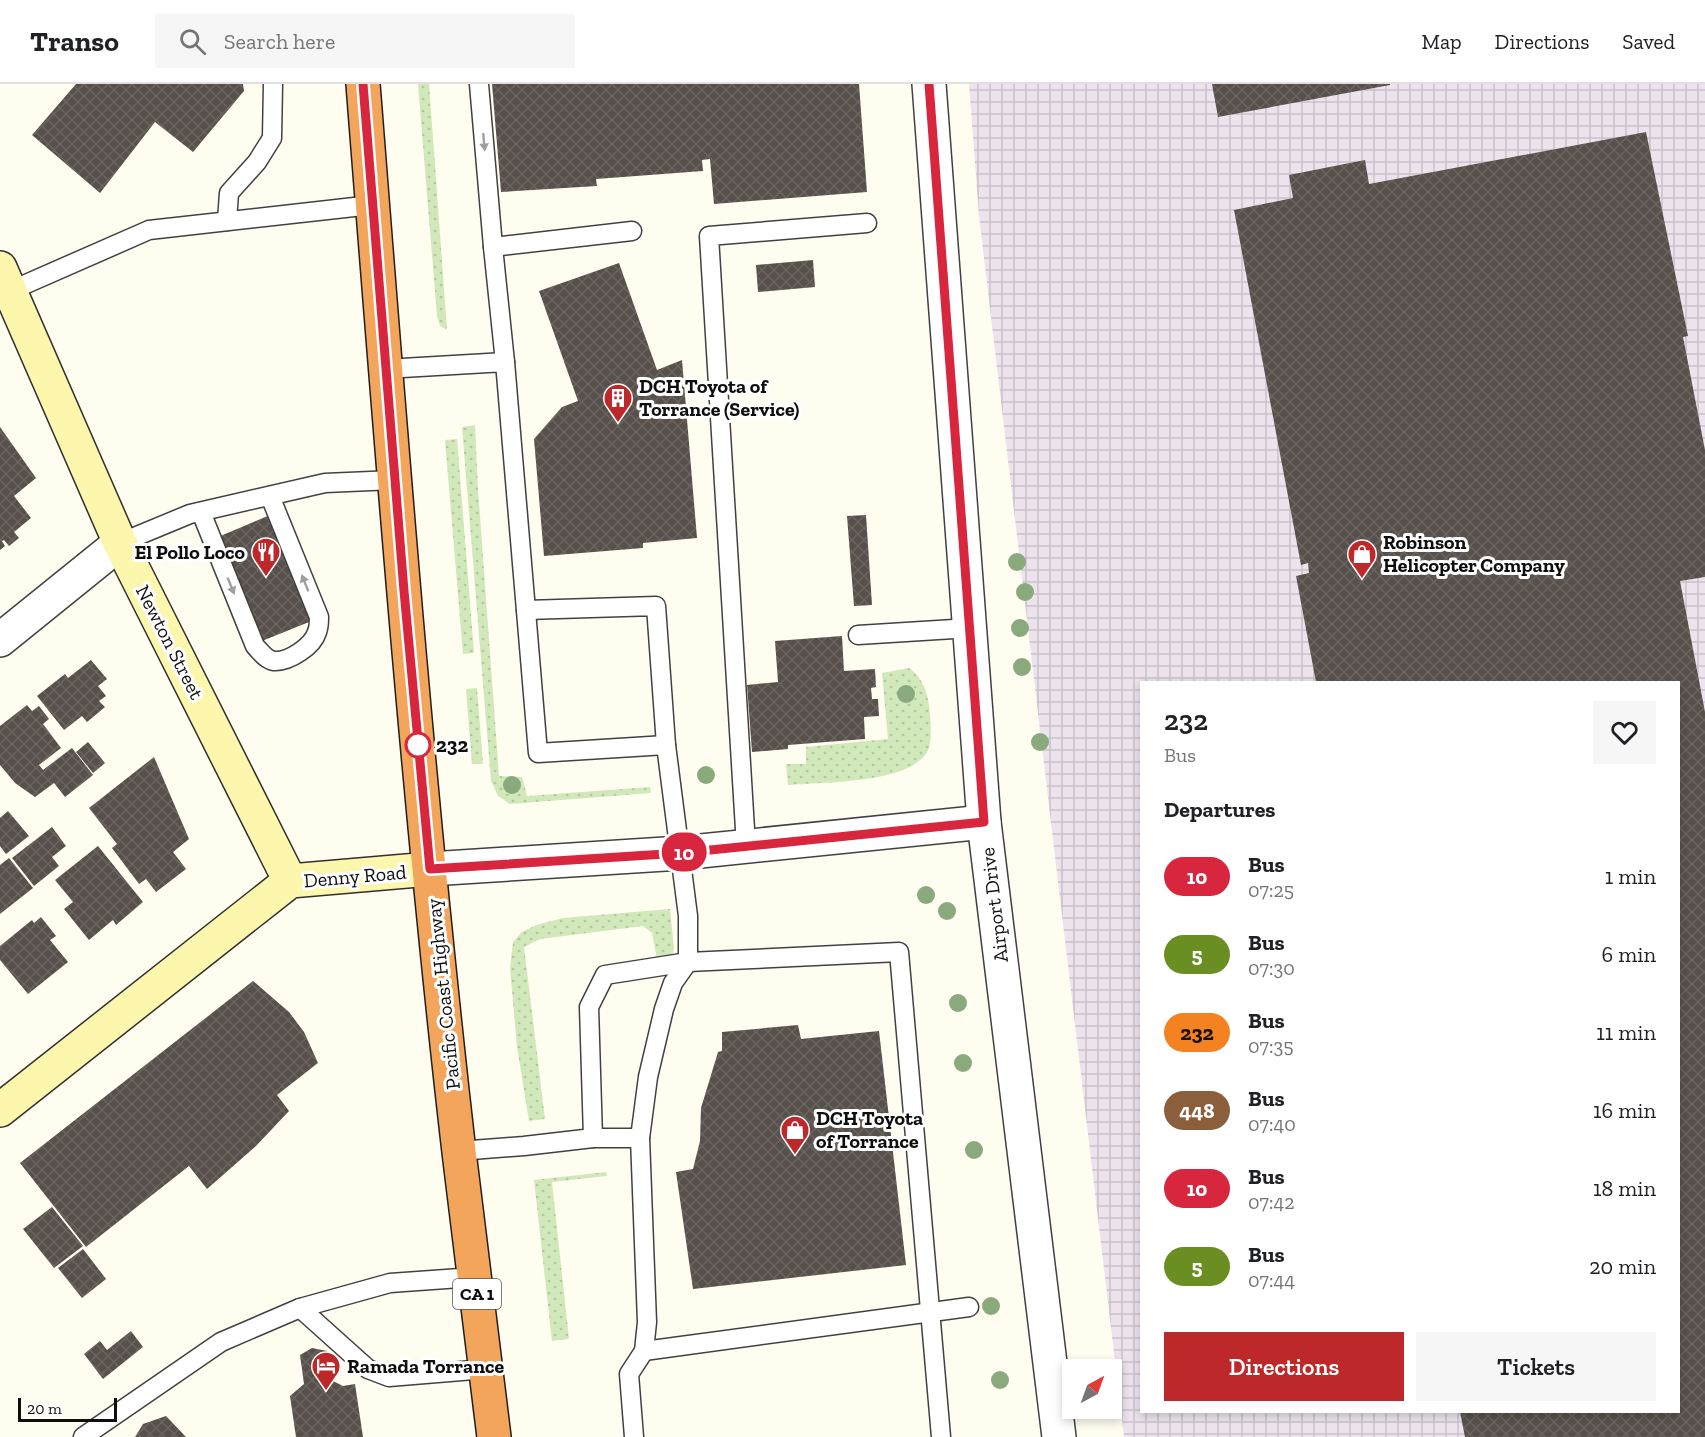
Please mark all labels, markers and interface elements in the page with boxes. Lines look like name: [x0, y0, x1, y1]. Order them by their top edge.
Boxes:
search box: [155, 14, 575, 68]
text: Transo: [30, 25, 119, 58]
icon: search: [176, 25, 209, 58]
text: Search here: [224, 28, 335, 55]
text: Map: [1422, 29, 1462, 54]
text: Directions: [1495, 29, 1589, 54]
text: Saved: [1622, 29, 1675, 54]
one-way arrow: [479, 133, 489, 152]
place label: DCH Toyota of Torrance (Service): [639, 374, 800, 421]
building icon: DCH Toyota of Torrance (Service): [602, 382, 634, 424]
place label: Robinson Helicopter Company: [1383, 530, 1565, 577]
restaurant icon: El Pollo Loco: [250, 536, 282, 578]
shop icon: Robinson Helicopter Company: [1346, 538, 1378, 580]
place label: El Pollo Loco: [135, 540, 246, 564]
one-way arrow: [300, 574, 310, 592]
one-way arrow: [227, 577, 236, 595]
street label: Newton Street: [131, 581, 209, 704]
button: heart: [1593, 701, 1656, 764]
text: 232: [1164, 704, 1208, 737]
marker: 232: [405, 732, 431, 758]
place label: 232: [436, 733, 468, 757]
text: Bus: [1164, 743, 1196, 767]
text: Departures: [1164, 796, 1275, 823]
line badge: 10: [657, 832, 711, 872]
text: 10: [674, 840, 694, 865]
street label: Airport Drive: [975, 846, 1013, 964]
text: Bus: [1248, 851, 1285, 878]
street label: Denny Road: [303, 860, 407, 892]
text: 1 min: [1605, 863, 1656, 890]
text: 10: [1187, 864, 1207, 889]
text: 07:25: [1248, 878, 1294, 902]
street label: Pacific Coast Highway: [421, 897, 465, 1091]
text: Bus: [1248, 929, 1285, 956]
text: 6 min: [1602, 941, 1656, 968]
text: 5: [1192, 942, 1202, 967]
text: 07:30: [1248, 956, 1295, 980]
text: Bus: [1248, 1007, 1285, 1034]
text: 11 min: [1596, 1019, 1656, 1046]
text: 232: [1180, 1020, 1214, 1045]
text: 07:35: [1248, 1034, 1293, 1058]
text: Bus: [1248, 1085, 1285, 1112]
text: 16 min: [1593, 1097, 1656, 1124]
text: 448: [1179, 1098, 1215, 1123]
place label: DCH Toyota of Torrance: [816, 1106, 923, 1153]
text: 07:40: [1248, 1112, 1296, 1136]
shop icon: DCH Toyota of Torrance: [779, 1114, 811, 1156]
text: Bus: [1248, 1163, 1285, 1190]
text: 18 min: [1593, 1175, 1656, 1202]
text: 10: [1187, 1176, 1207, 1201]
text: 07:42: [1248, 1190, 1295, 1214]
text: Bus: [1248, 1241, 1285, 1268]
text: 20 min: [1589, 1253, 1656, 1280]
text: 5: [1192, 1254, 1202, 1279]
text: 07:44: [1248, 1268, 1295, 1292]
road number: CA 1: [453, 1279, 501, 1309]
button: Directions: [1164, 1332, 1404, 1401]
button: Tickets: [1416, 1332, 1656, 1401]
hotel icon: Ramada Torrance: [310, 1350, 342, 1392]
place label: Ramada Torrance: [347, 1354, 504, 1378]
north arrow: [1062, 1359, 1122, 1419]
map controls: [1062, 1359, 1122, 1419]
scale bar: [18, 1395, 117, 1422]
text: 20 m: [27, 1399, 62, 1418]

